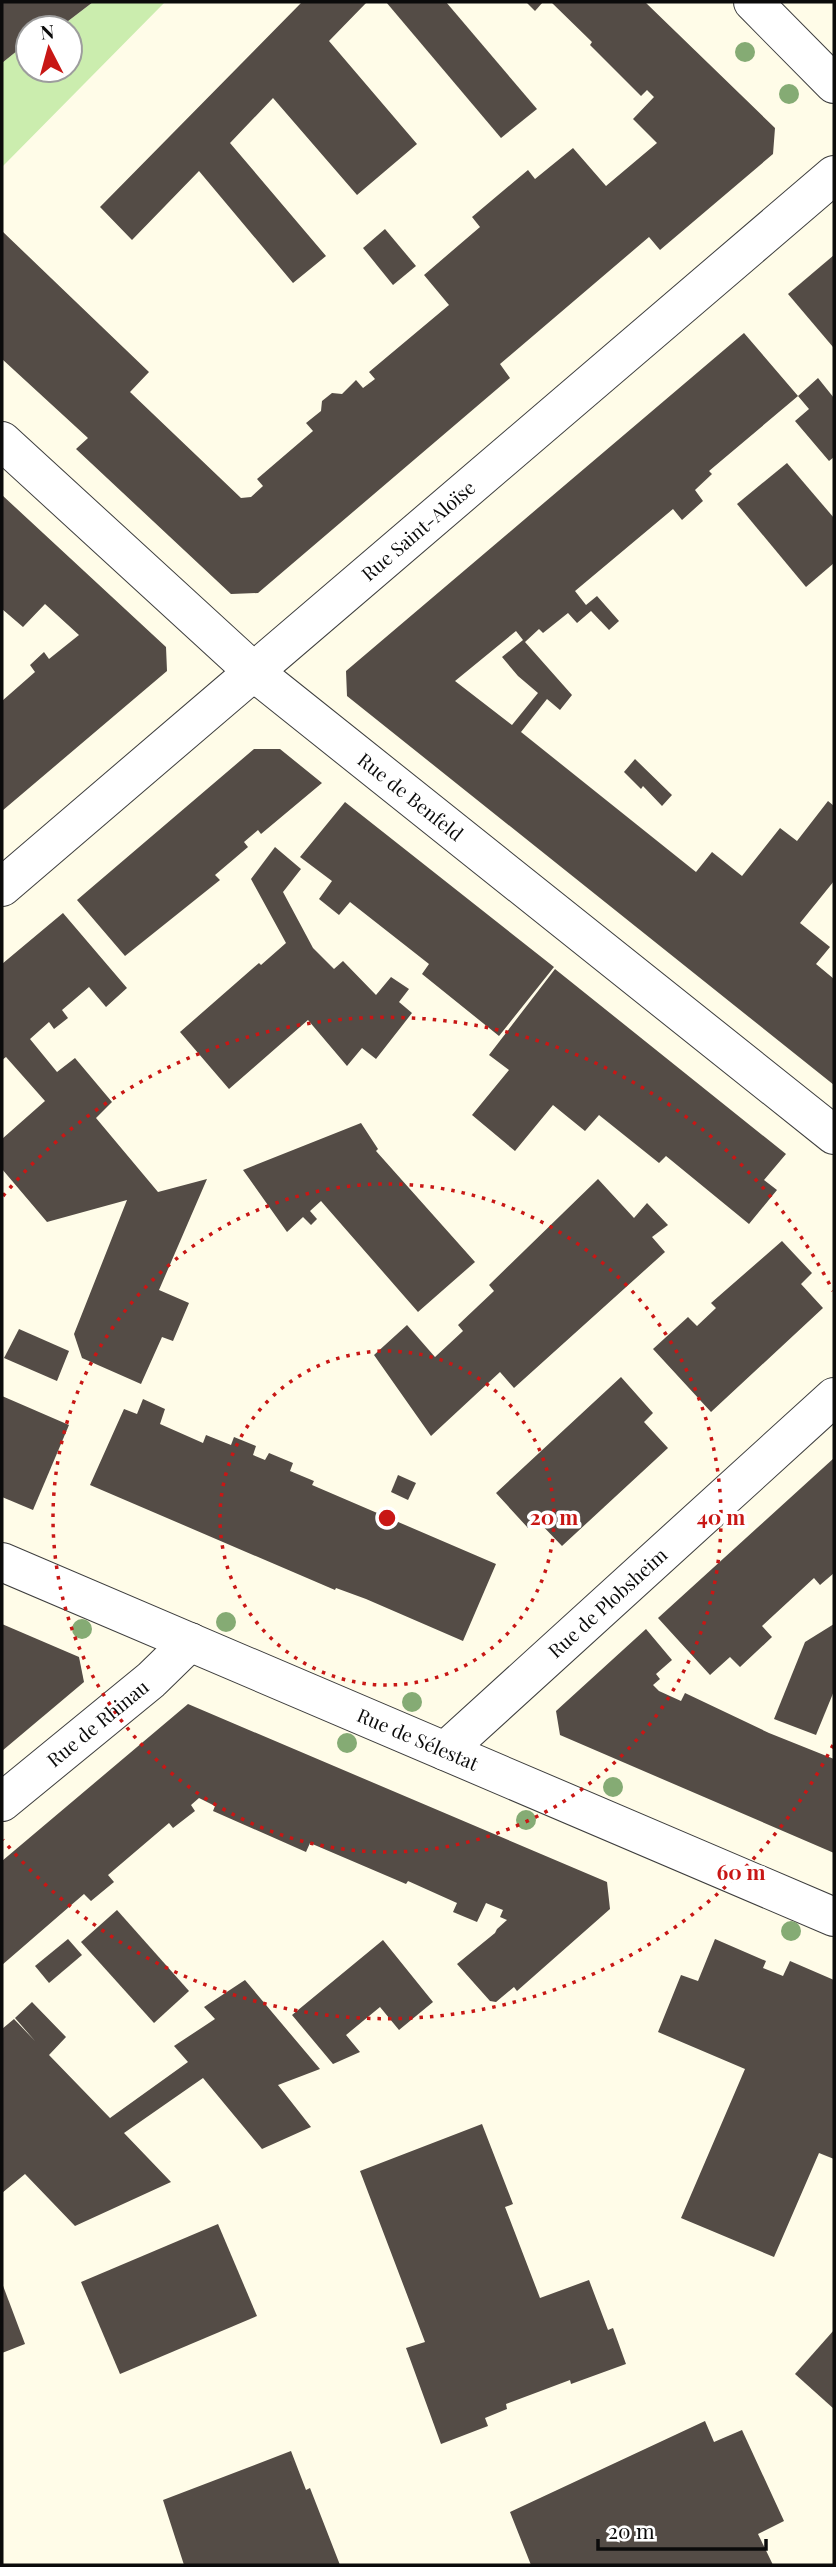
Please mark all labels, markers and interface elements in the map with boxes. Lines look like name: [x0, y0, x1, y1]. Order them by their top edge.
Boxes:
north arrow: [14, 14, 84, 84]
text: N: [39, 17, 56, 45]
street label: Rue Saint-Aloïse: [355, 474, 480, 586]
street label: Rue de Benfeld: [353, 746, 469, 846]
text: 20 m: [530, 1502, 578, 1530]
text: 40 m: [697, 1502, 745, 1530]
centre of rings: [375, 1506, 399, 1530]
street label: Rue de Plobsheim: [542, 1541, 672, 1663]
street label: Rue de Rhinau: [41, 1673, 154, 1772]
street label: Rue de Sélestat: [354, 1701, 483, 1776]
text: 60 m: [716, 1857, 766, 1885]
scale bar: [598, 2508, 766, 2552]
text: 20 m: [608, 2516, 655, 2544]

